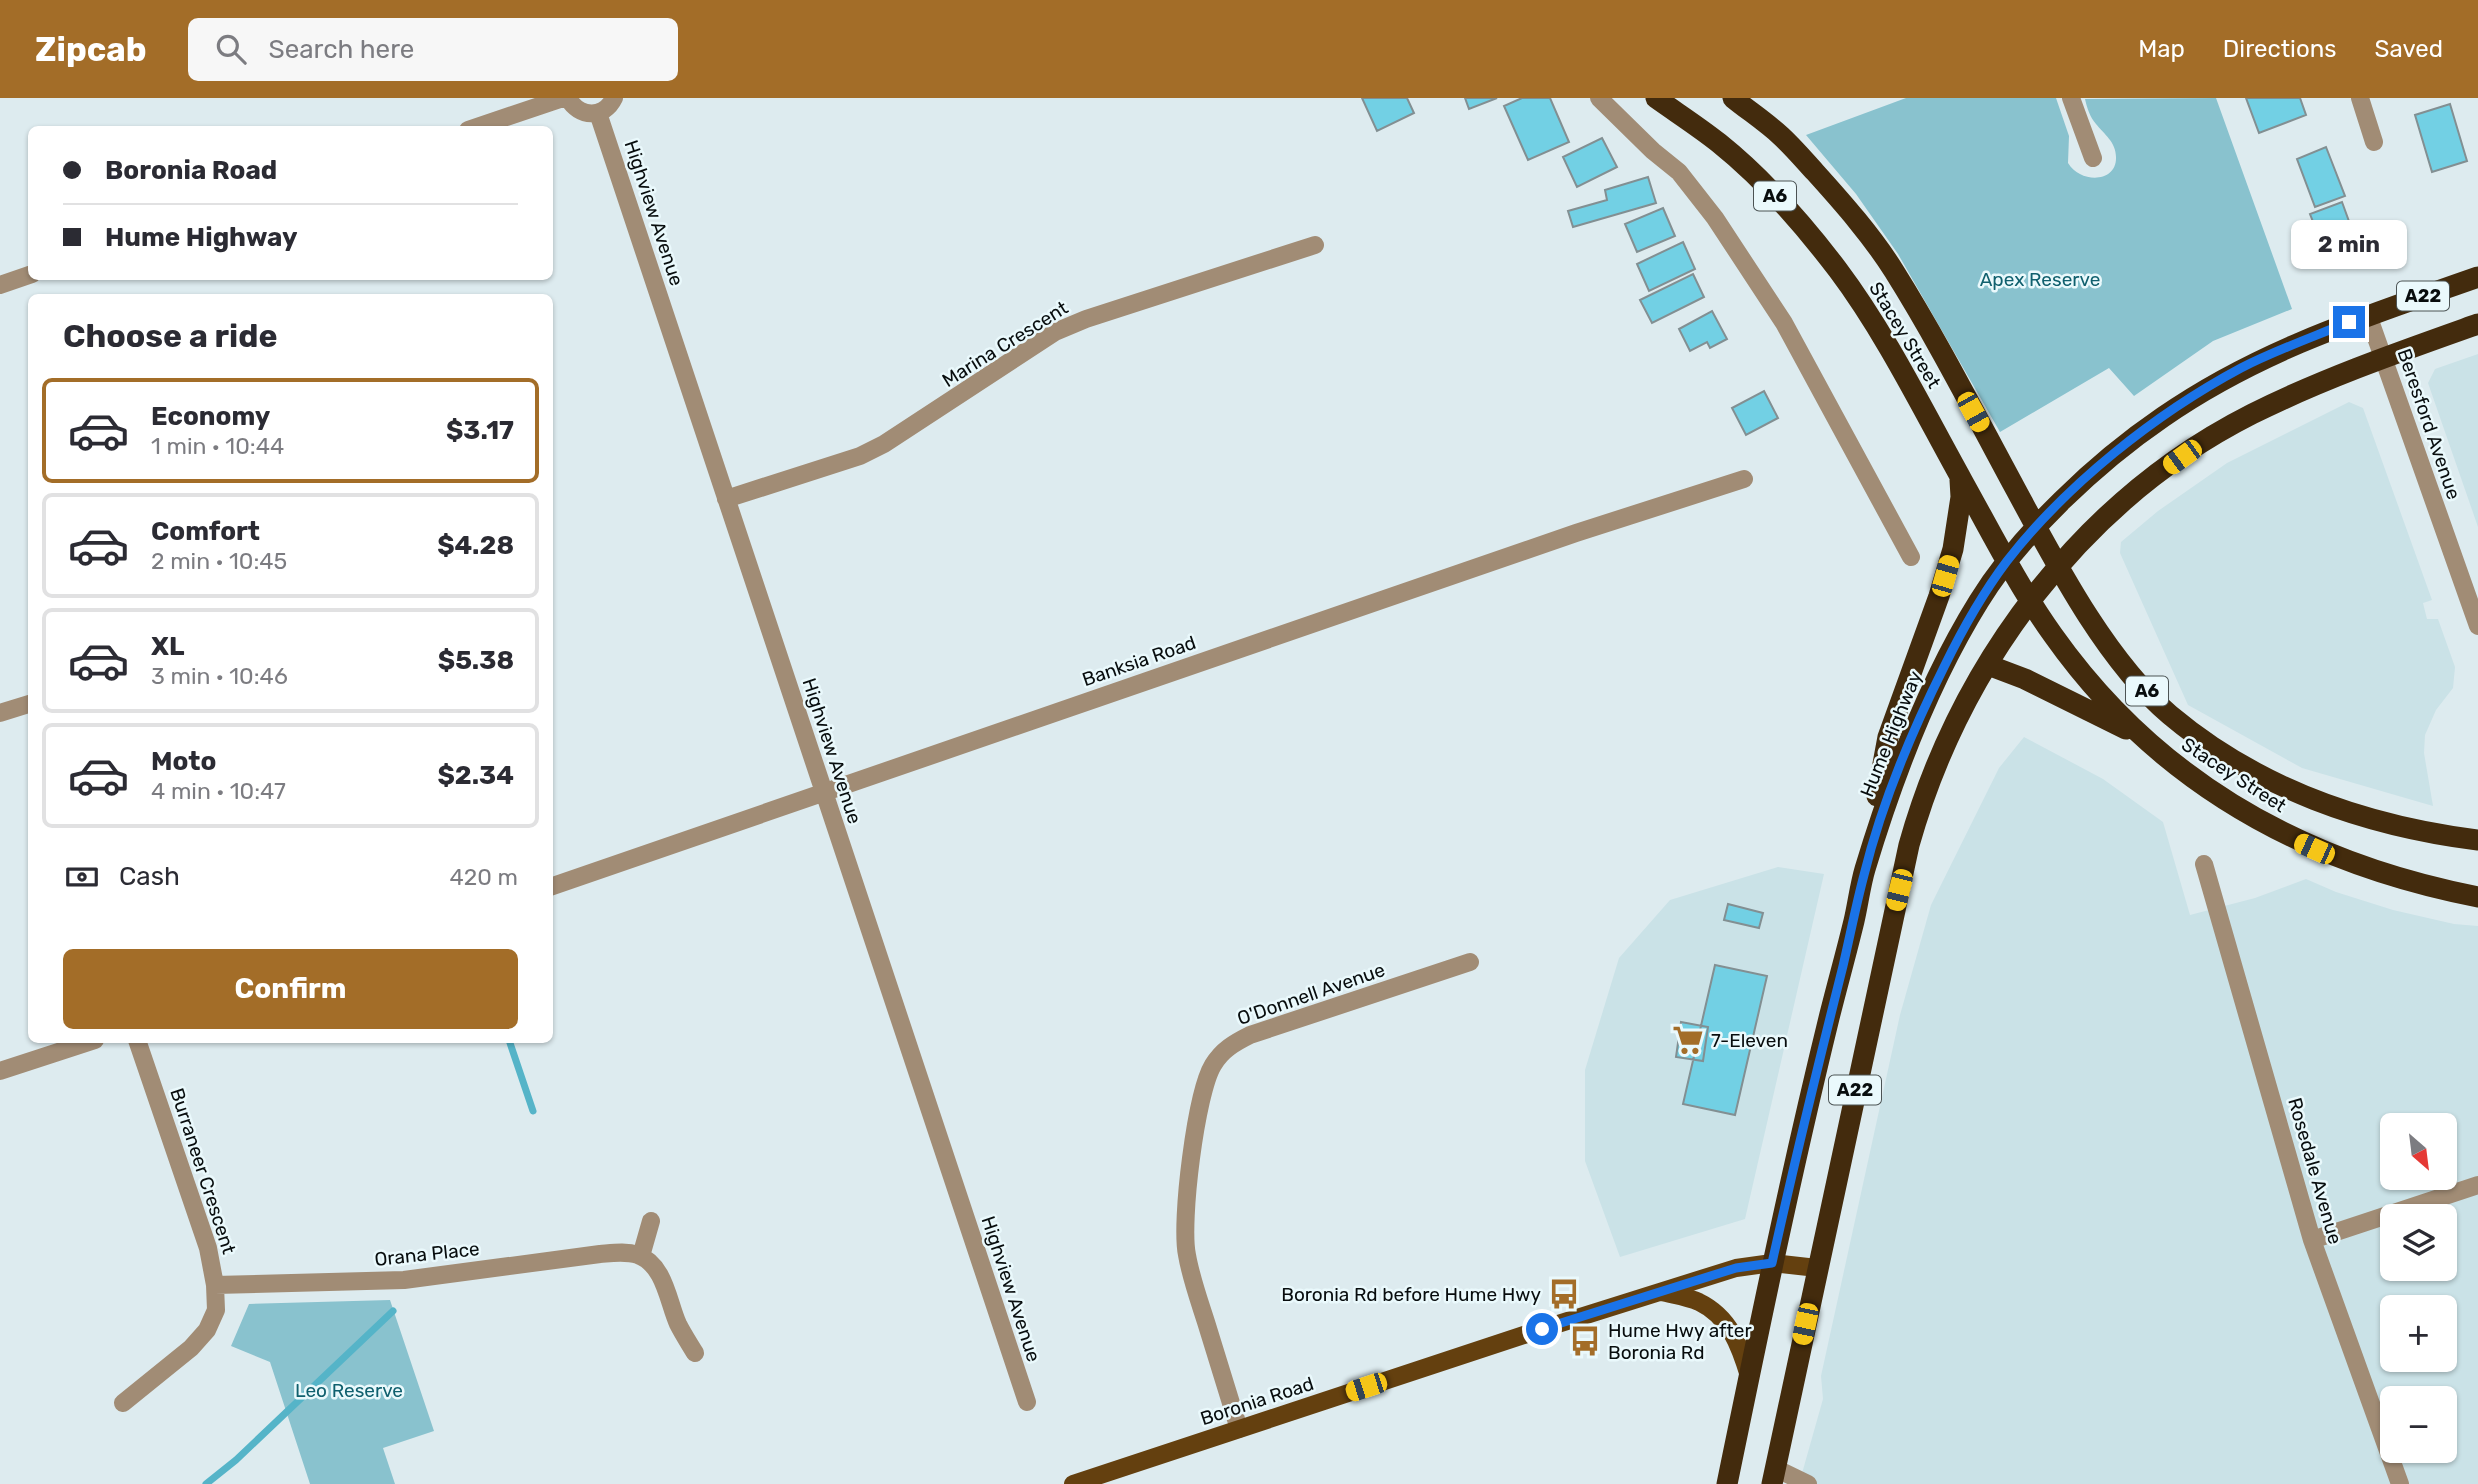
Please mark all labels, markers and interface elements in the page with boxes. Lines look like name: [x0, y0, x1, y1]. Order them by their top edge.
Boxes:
search box: [188, 18, 678, 81]
text: Zipcab: [35, 30, 146, 69]
icon: search: [212, 30, 250, 68]
text: Search here: [268, 34, 414, 65]
text: Map: [2138, 35, 2185, 63]
text: Directions: [2223, 35, 2336, 63]
text: Saved: [2374, 35, 2443, 63]
street label: Highview Avenue: [620, 137, 688, 289]
text: Boronia Road: [105, 155, 277, 186]
road number: A6: [1754, 182, 1796, 211]
callout: 2 min: [2291, 220, 2407, 270]
text: Hume Highway: [105, 222, 298, 253]
text: 2 min: [2318, 230, 2380, 258]
park label: Apex Reserve: [1980, 268, 2100, 291]
street label: Stacey Street: [1864, 278, 1946, 393]
road number: A22: [2397, 281, 2449, 310]
street label: Marina Crescent: [938, 296, 1073, 392]
route end: [2333, 306, 2365, 338]
text: Choose a ride: [63, 317, 277, 355]
street label: Beresford Avenue: [2392, 346, 2466, 502]
car: [1954, 389, 1993, 435]
icon: car: [67, 399, 130, 462]
text: Economy: [151, 401, 270, 432]
text: $3.17: [446, 415, 514, 446]
text: 1 min · 10:44: [151, 432, 284, 460]
car: [2159, 436, 2206, 478]
icon: car: [67, 514, 130, 577]
text: Comfort: [151, 516, 260, 547]
text: $4.28: [437, 530, 514, 561]
text: 2 min · 10:45: [151, 547, 287, 575]
car: [1930, 553, 1961, 599]
icon: car: [67, 629, 130, 692]
text: XL: [151, 631, 184, 662]
street label: Banksia Road: [1079, 631, 1199, 691]
text: $5.38: [438, 645, 514, 676]
text: 3 min · 10:46: [151, 662, 288, 690]
street label: Hume Highway: [1855, 668, 1927, 800]
street label: Highview Avenue: [798, 675, 866, 827]
road number: A6: [2126, 676, 2168, 706]
street label: Stacey Street: [2177, 733, 2291, 818]
icon: car: [67, 744, 130, 807]
text: Moto: [151, 746, 216, 777]
text: $2.34: [437, 760, 514, 791]
text: 4 min · 10:47: [151, 777, 286, 805]
car: [2291, 831, 2338, 867]
icon: cash: [63, 858, 101, 896]
text: Cash: [119, 861, 180, 892]
text: 420 m: [450, 863, 518, 891]
car: [1884, 867, 1915, 913]
button: Confirm: [63, 949, 518, 1029]
street label: O'Donnell Avenue: [1234, 958, 1388, 1030]
supermarket icon: 7-Eleven: [1671, 1023, 1705, 1057]
place label: 7-Eleven: [1711, 1029, 1788, 1052]
road number: A22: [1829, 1076, 1881, 1105]
street label: Burraneer Crescent: [165, 1085, 241, 1257]
street label: Rosedale Avenue: [2283, 1095, 2347, 1247]
north arrow: [2380, 1113, 2457, 1190]
map controls: [2380, 1113, 2457, 1463]
button: layers: [2380, 1204, 2457, 1281]
street label: Highview Avenue: [977, 1213, 1045, 1365]
street label: Orana Place: [373, 1237, 481, 1271]
bus stop icon: Boronia Rd before Hume Hwy: [1547, 1277, 1581, 1311]
place label: Boronia Rd before Hume Hwy: [1281, 1283, 1541, 1306]
button: +: [2380, 1295, 2457, 1372]
car: [1791, 1301, 1820, 1347]
route start: [1526, 1313, 1558, 1345]
place label: Hume Hwy after Boronia Rd: [1608, 1319, 1752, 1364]
bus stop icon: Hume Hwy after Boronia Rd: [1568, 1324, 1602, 1358]
car: [1343, 1371, 1390, 1403]
street label: Boronia Road: [1197, 1372, 1317, 1430]
park label: Leo Reserve: [295, 1379, 403, 1402]
button: −: [2380, 1386, 2457, 1463]

